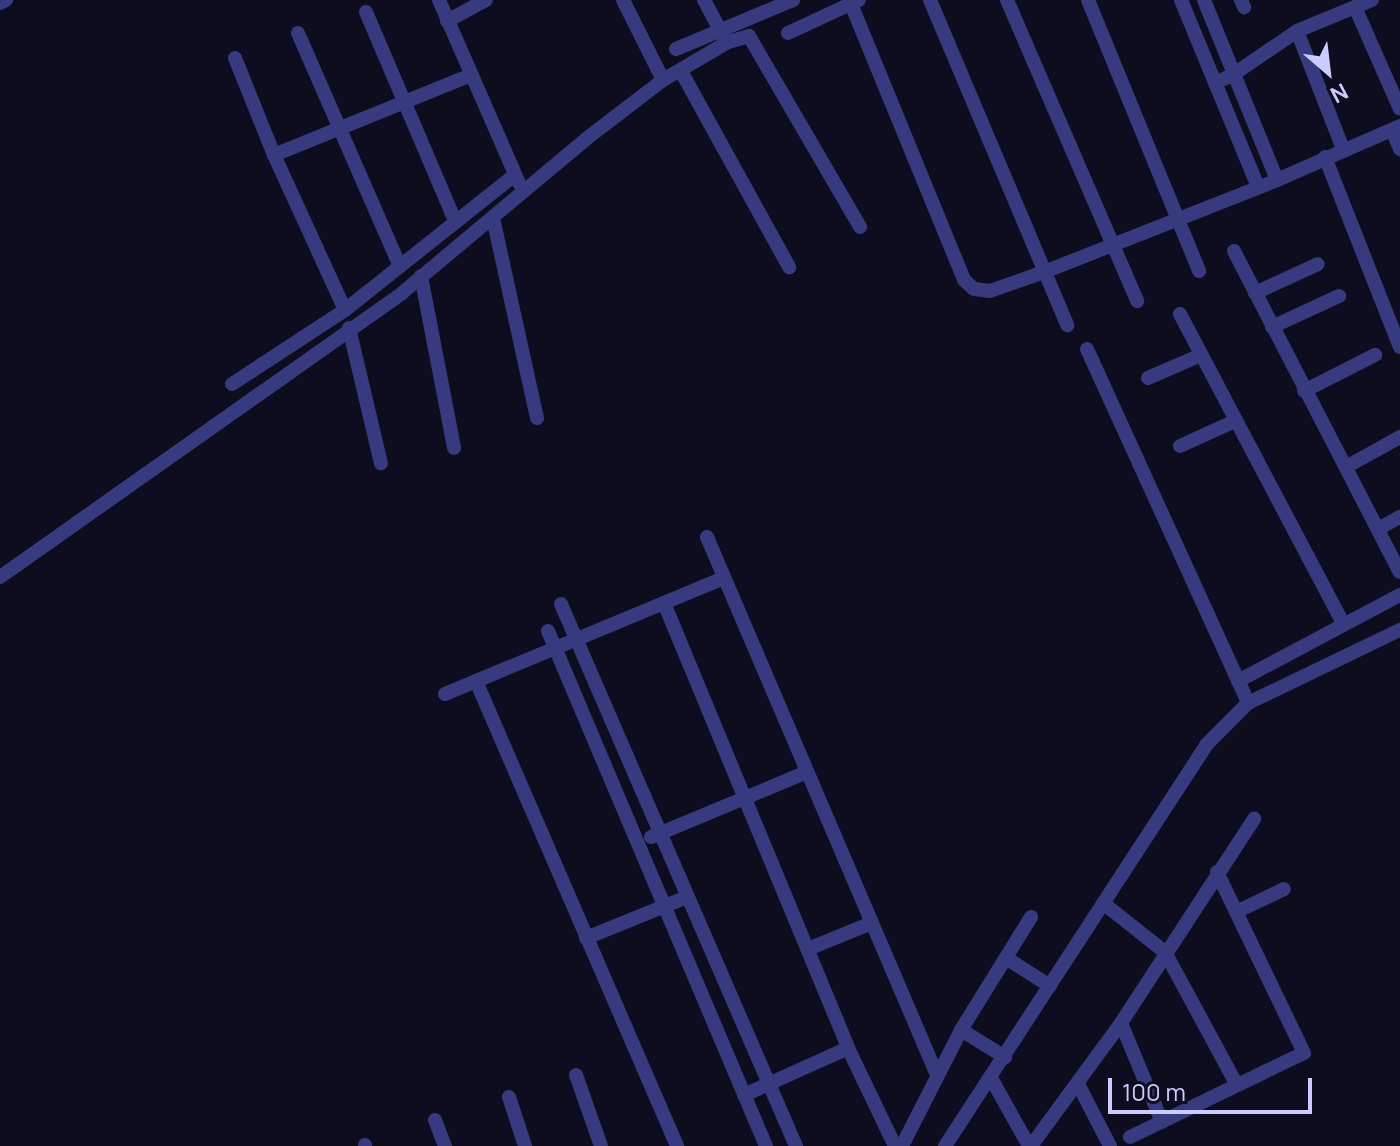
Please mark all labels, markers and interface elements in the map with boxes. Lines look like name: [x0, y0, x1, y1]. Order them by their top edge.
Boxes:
north arrow: [1288, 32, 1368, 112]
text: N: [1325, 76, 1353, 110]
scale bar: [1112, 1062, 1316, 1112]
text: 100 m: [1122, 1075, 1186, 1108]

